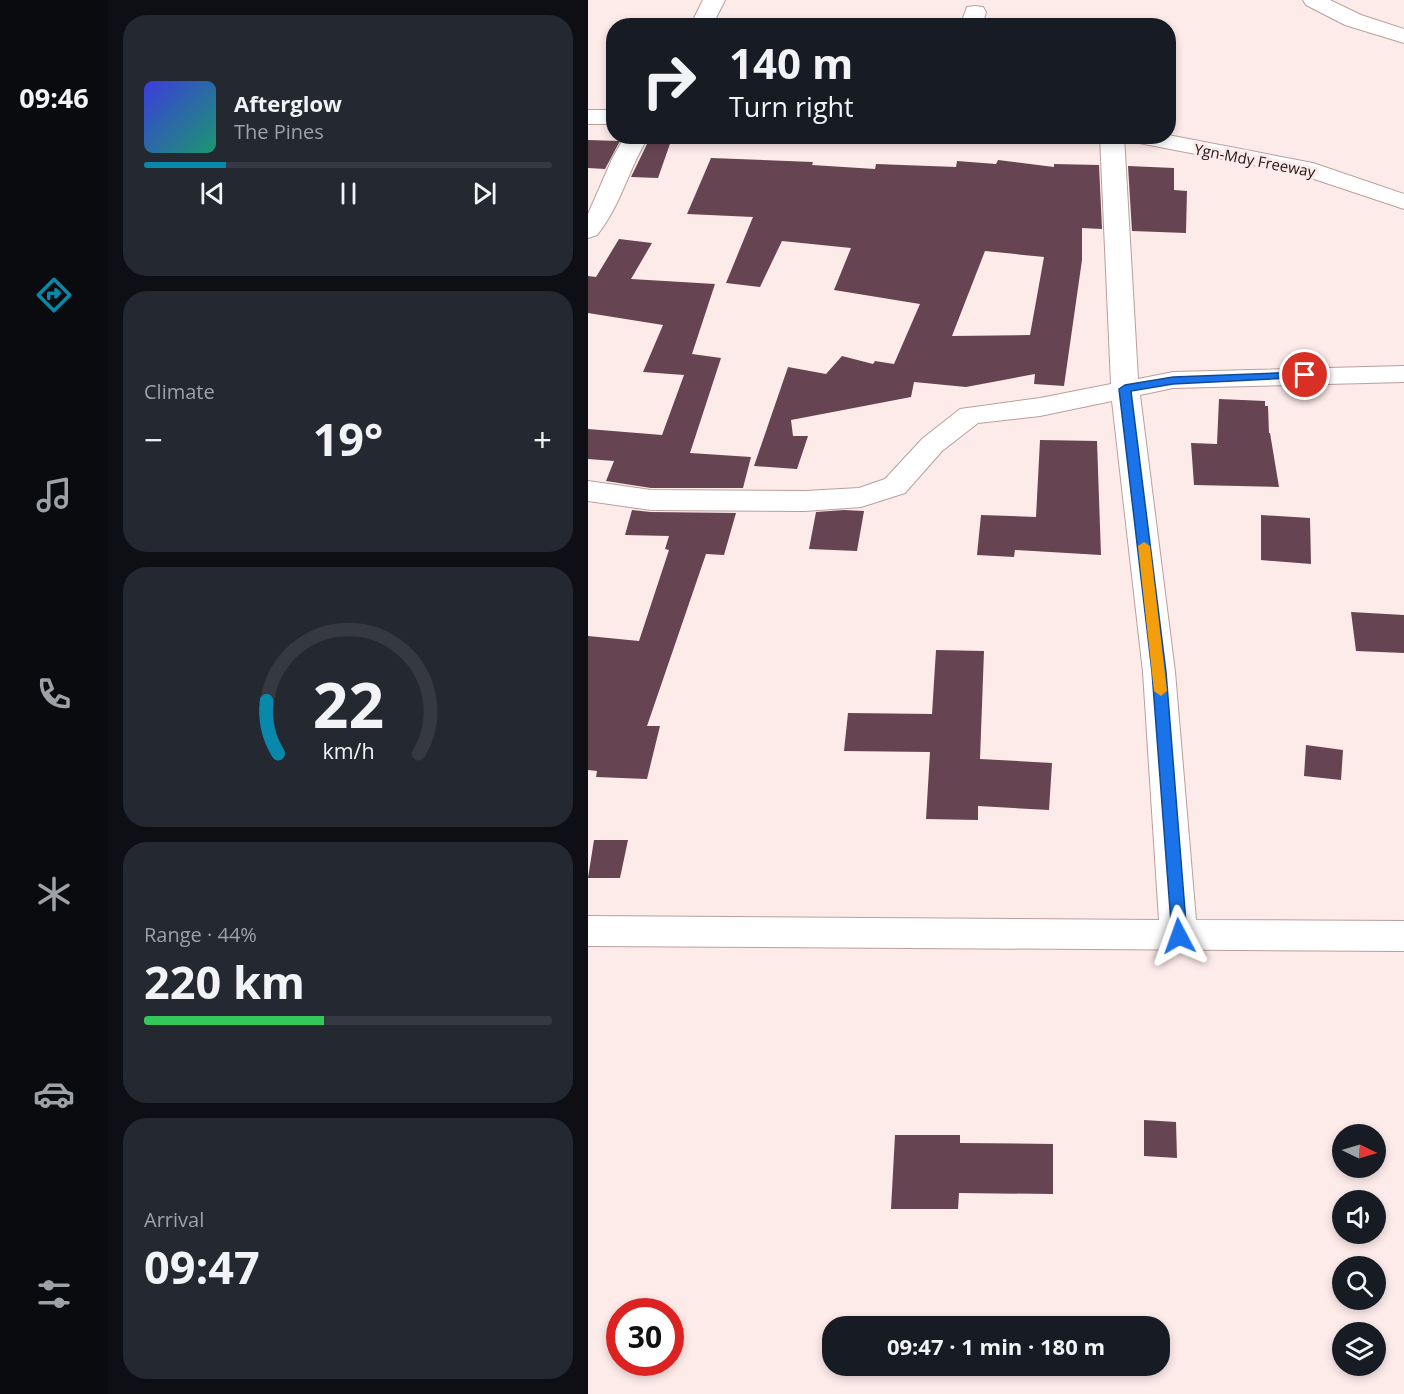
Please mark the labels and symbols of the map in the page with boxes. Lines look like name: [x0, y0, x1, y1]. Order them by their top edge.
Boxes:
street label: Ygn-Mdy Freeway: [1193, 138, 1318, 182]
pin: [1279, 349, 1330, 400]
position arrow: [1147, 904, 1211, 968]
north arrow: [1332, 1124, 1386, 1178]
speed limit sign: 30: [606, 1298, 684, 1376]

